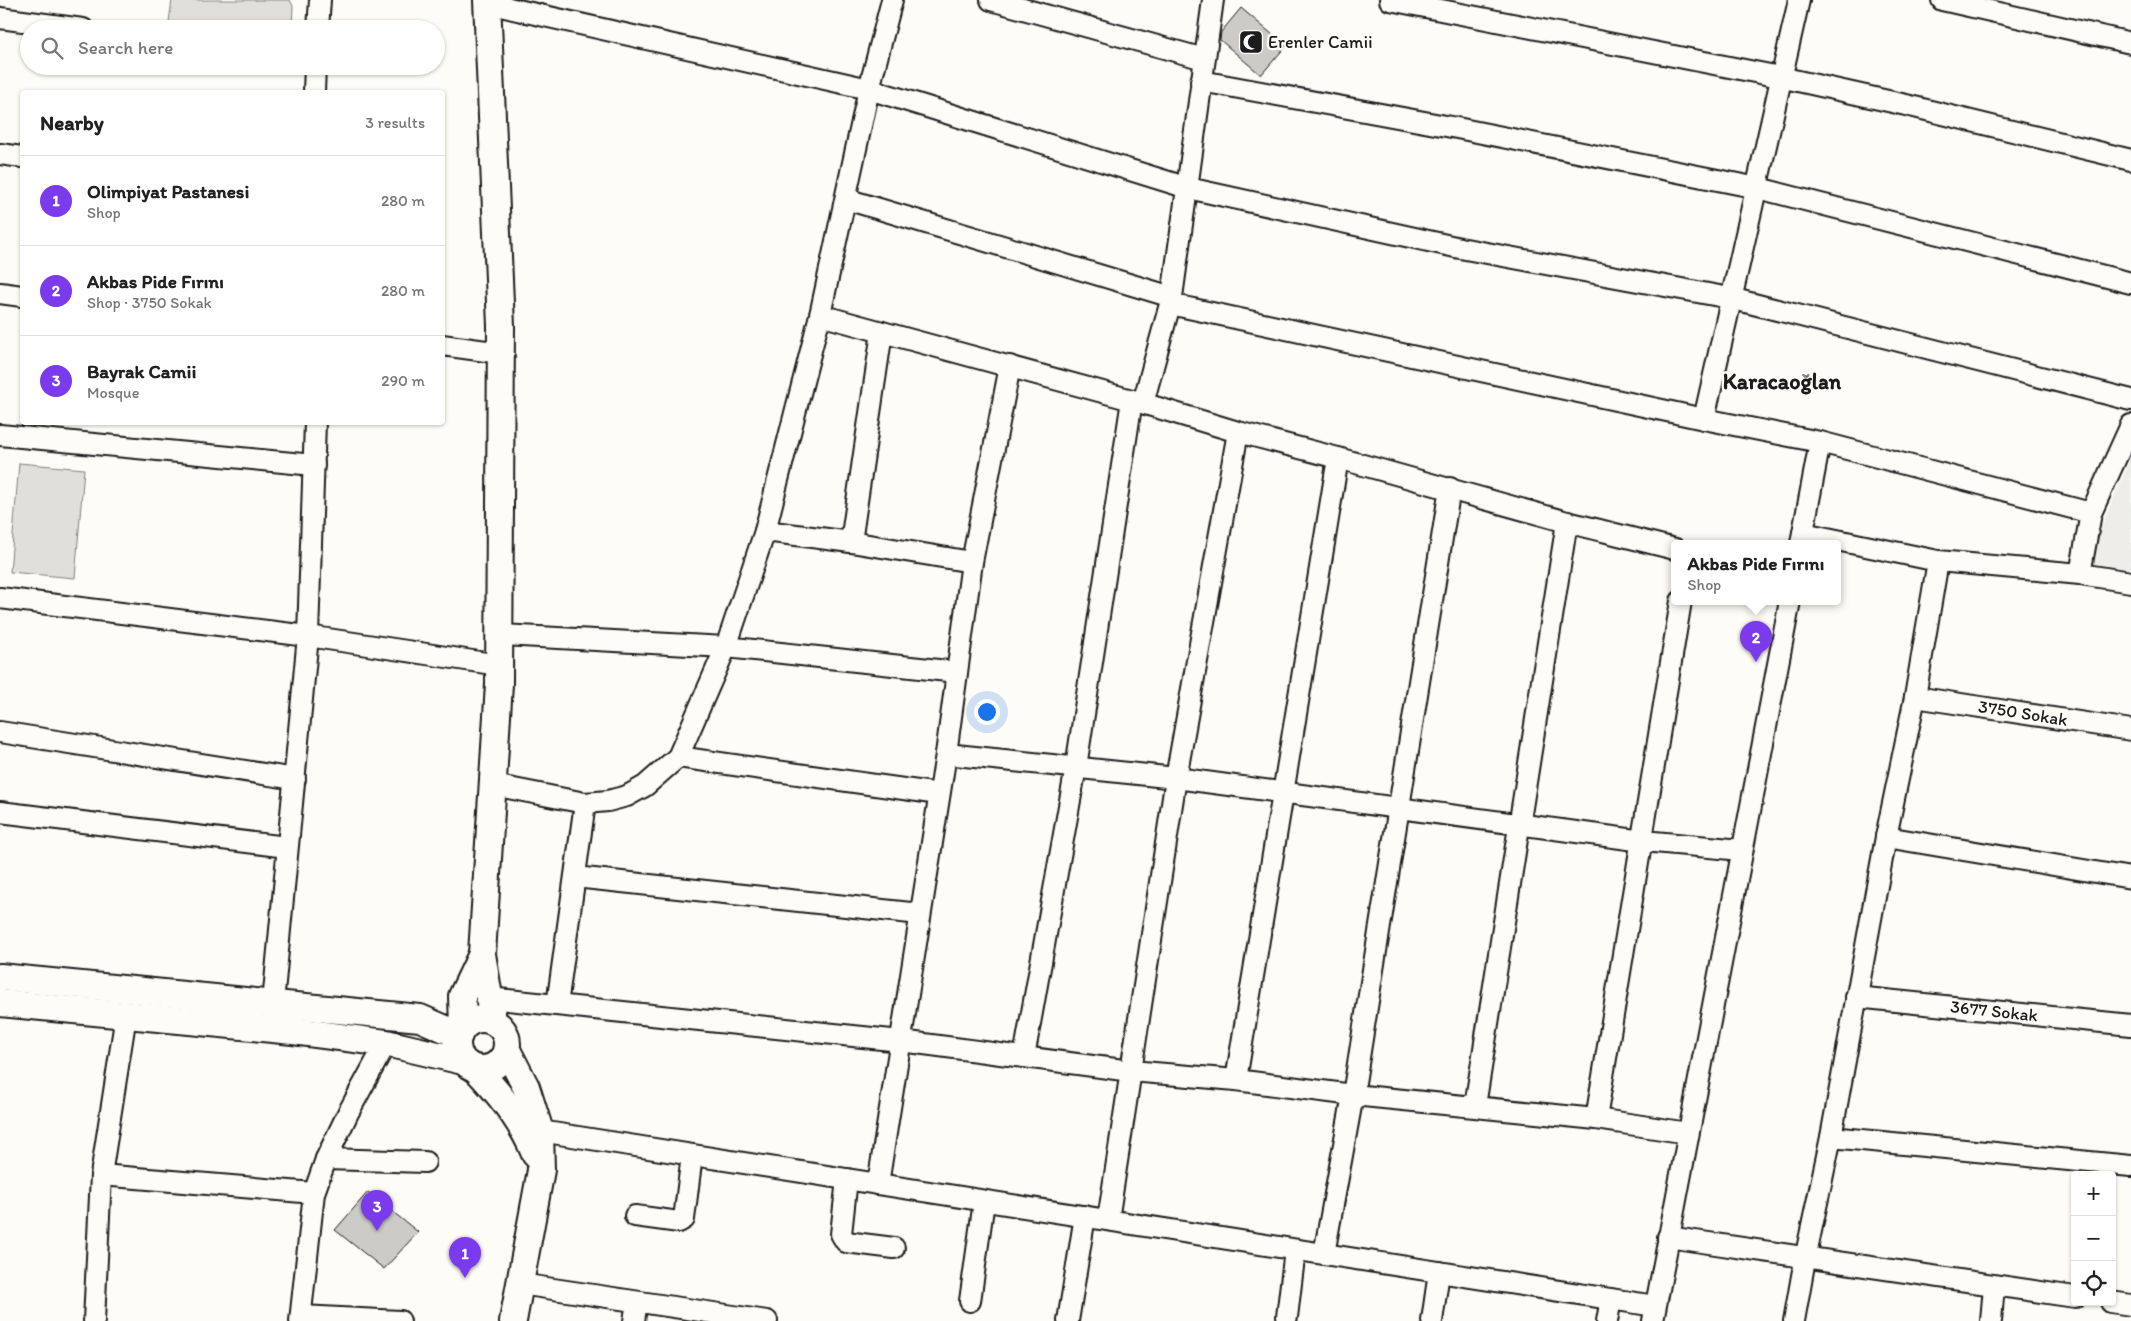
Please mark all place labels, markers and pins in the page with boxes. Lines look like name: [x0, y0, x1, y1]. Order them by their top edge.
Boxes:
mosque icon: Erenler Camii: [1238, 29, 1264, 55]
place label: Erenler Camii: [1268, 31, 1373, 53]
pin: 2: [1740, 621, 1772, 662]
pin: 3: [361, 1190, 393, 1231]
pin: 1: [449, 1237, 481, 1278]

